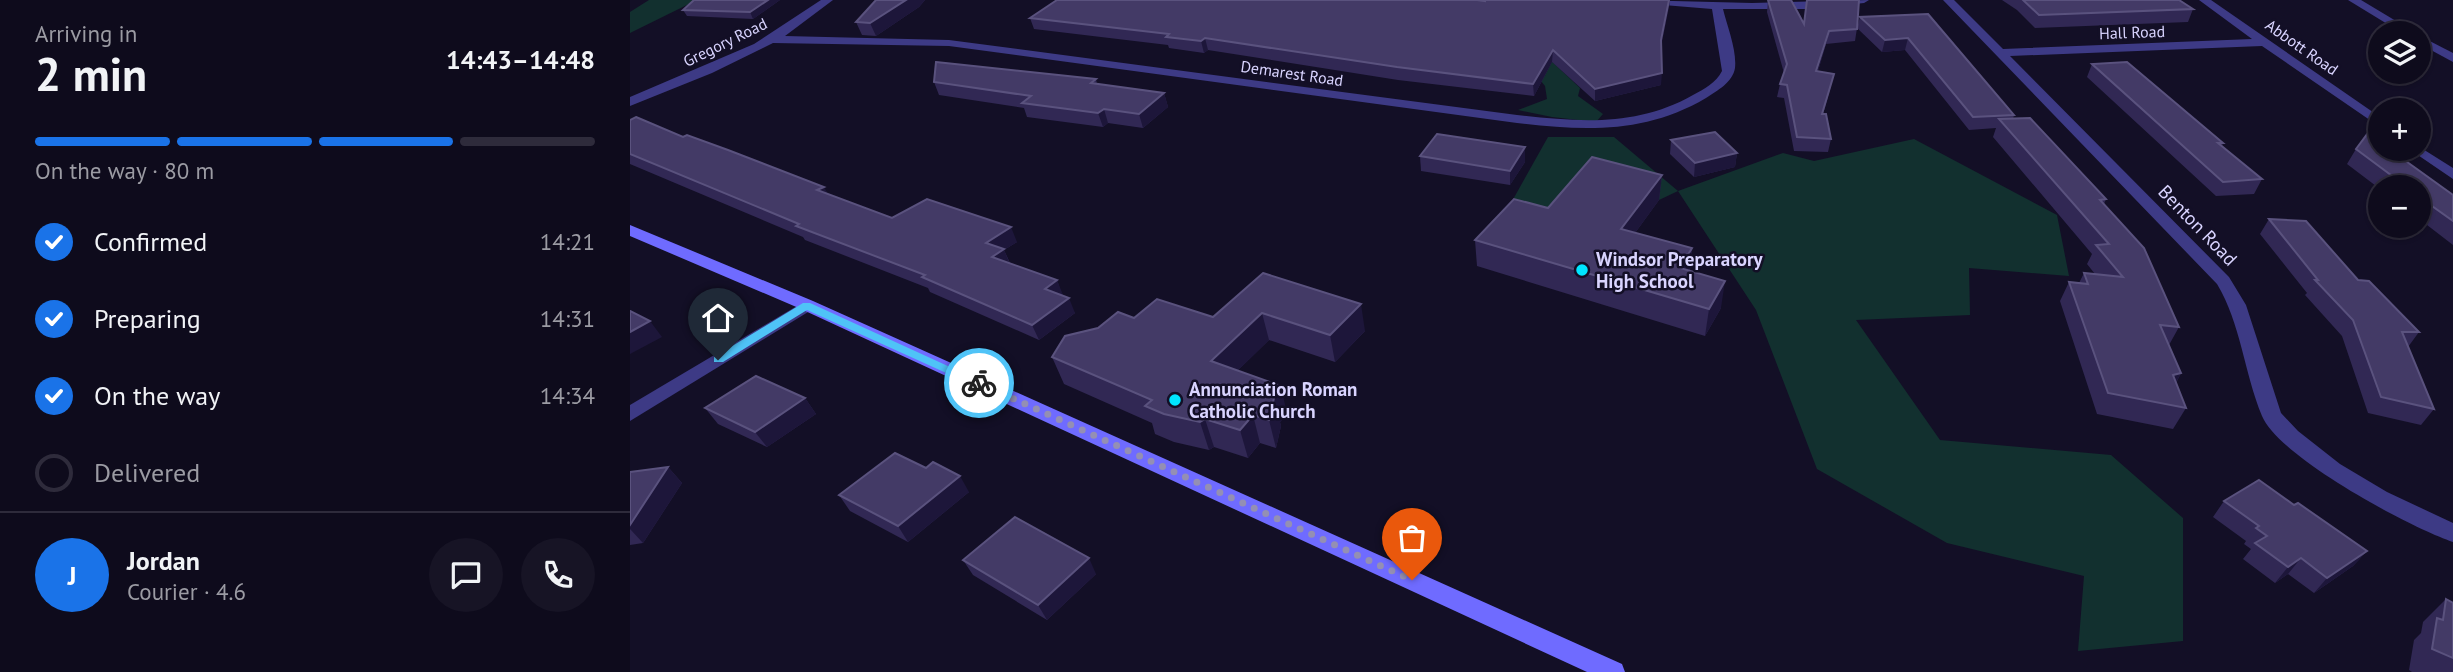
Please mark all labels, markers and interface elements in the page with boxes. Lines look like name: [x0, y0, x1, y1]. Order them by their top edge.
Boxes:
street label: Gregory Road: [680, 13, 770, 71]
street label: Abbott Road: [2262, 15, 2342, 79]
text: Arriving in: [35, 19, 137, 48]
street label: Hall Road: [2099, 21, 2165, 43]
map controls: [2368, 21, 2431, 238]
button: layers: [2368, 21, 2431, 84]
text: 14:43–14:48: [446, 43, 595, 76]
text: 2 min: [35, 44, 147, 104]
street label: Demarest Road: [1239, 56, 1345, 90]
button: +: [2368, 98, 2431, 161]
text: On the way · 80 m: [35, 156, 214, 185]
button: −: [2368, 175, 2431, 238]
street label: Benton Road: [2154, 180, 2242, 270]
icon: check: [35, 223, 73, 261]
text: Confirmed: [94, 225, 207, 258]
text: 14:21: [540, 227, 595, 256]
place label: Windsor Preparatory High School: [1596, 247, 1764, 293]
marker: Windsor Preparatory High School: [1574, 262, 1590, 278]
pin: [688, 288, 748, 360]
icon: home: [699, 299, 737, 337]
icon: check: [35, 300, 73, 338]
text: Preparing: [94, 302, 201, 335]
text: 14:31: [540, 304, 595, 333]
courier: [944, 348, 1014, 418]
icon: bike: [960, 364, 998, 402]
icon: check: [35, 377, 73, 415]
place label: Annunciation Roman Catholic Church: [1189, 377, 1357, 423]
text: On the way: [94, 379, 220, 412]
text: 14:34: [540, 381, 595, 410]
marker: Annunciation Roman Catholic Church: [1167, 392, 1183, 408]
text: Delivered: [94, 456, 200, 489]
pin: [1382, 508, 1442, 580]
icon: bag: [1393, 519, 1431, 557]
button: chat: [429, 538, 503, 612]
button: phone: [521, 538, 595, 612]
text: Jordan: [127, 544, 200, 577]
text: J: [68, 559, 76, 592]
text: Courier · 4.6: [127, 577, 246, 606]

